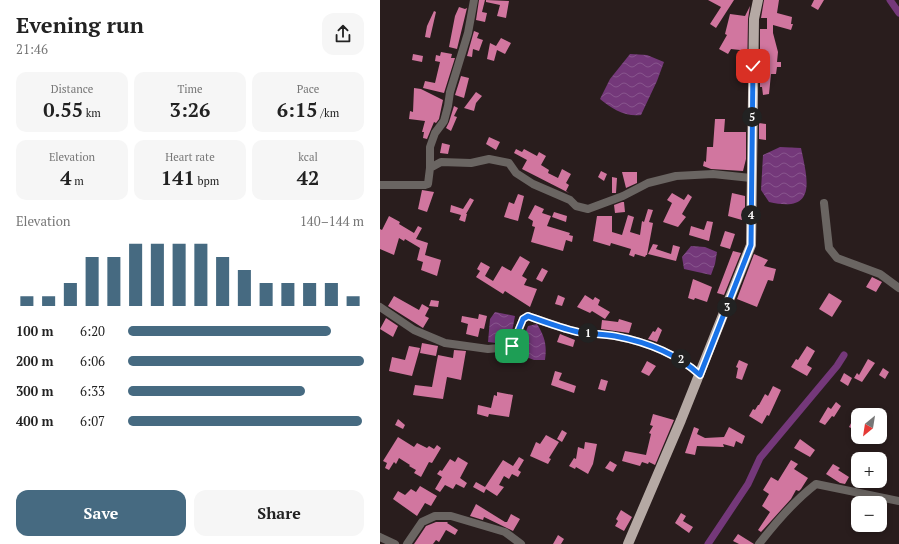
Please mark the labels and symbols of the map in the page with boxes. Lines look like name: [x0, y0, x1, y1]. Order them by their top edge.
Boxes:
pin: [736, 49, 770, 83]
pin: 5: [742, 107, 762, 127]
pin: 4: [741, 205, 761, 225]
pin: 3: [717, 297, 737, 317]
pin: 1: [578, 323, 598, 343]
pin: [495, 329, 529, 363]
pin: 2: [671, 349, 691, 369]
north arrow: [851, 408, 887, 444]

